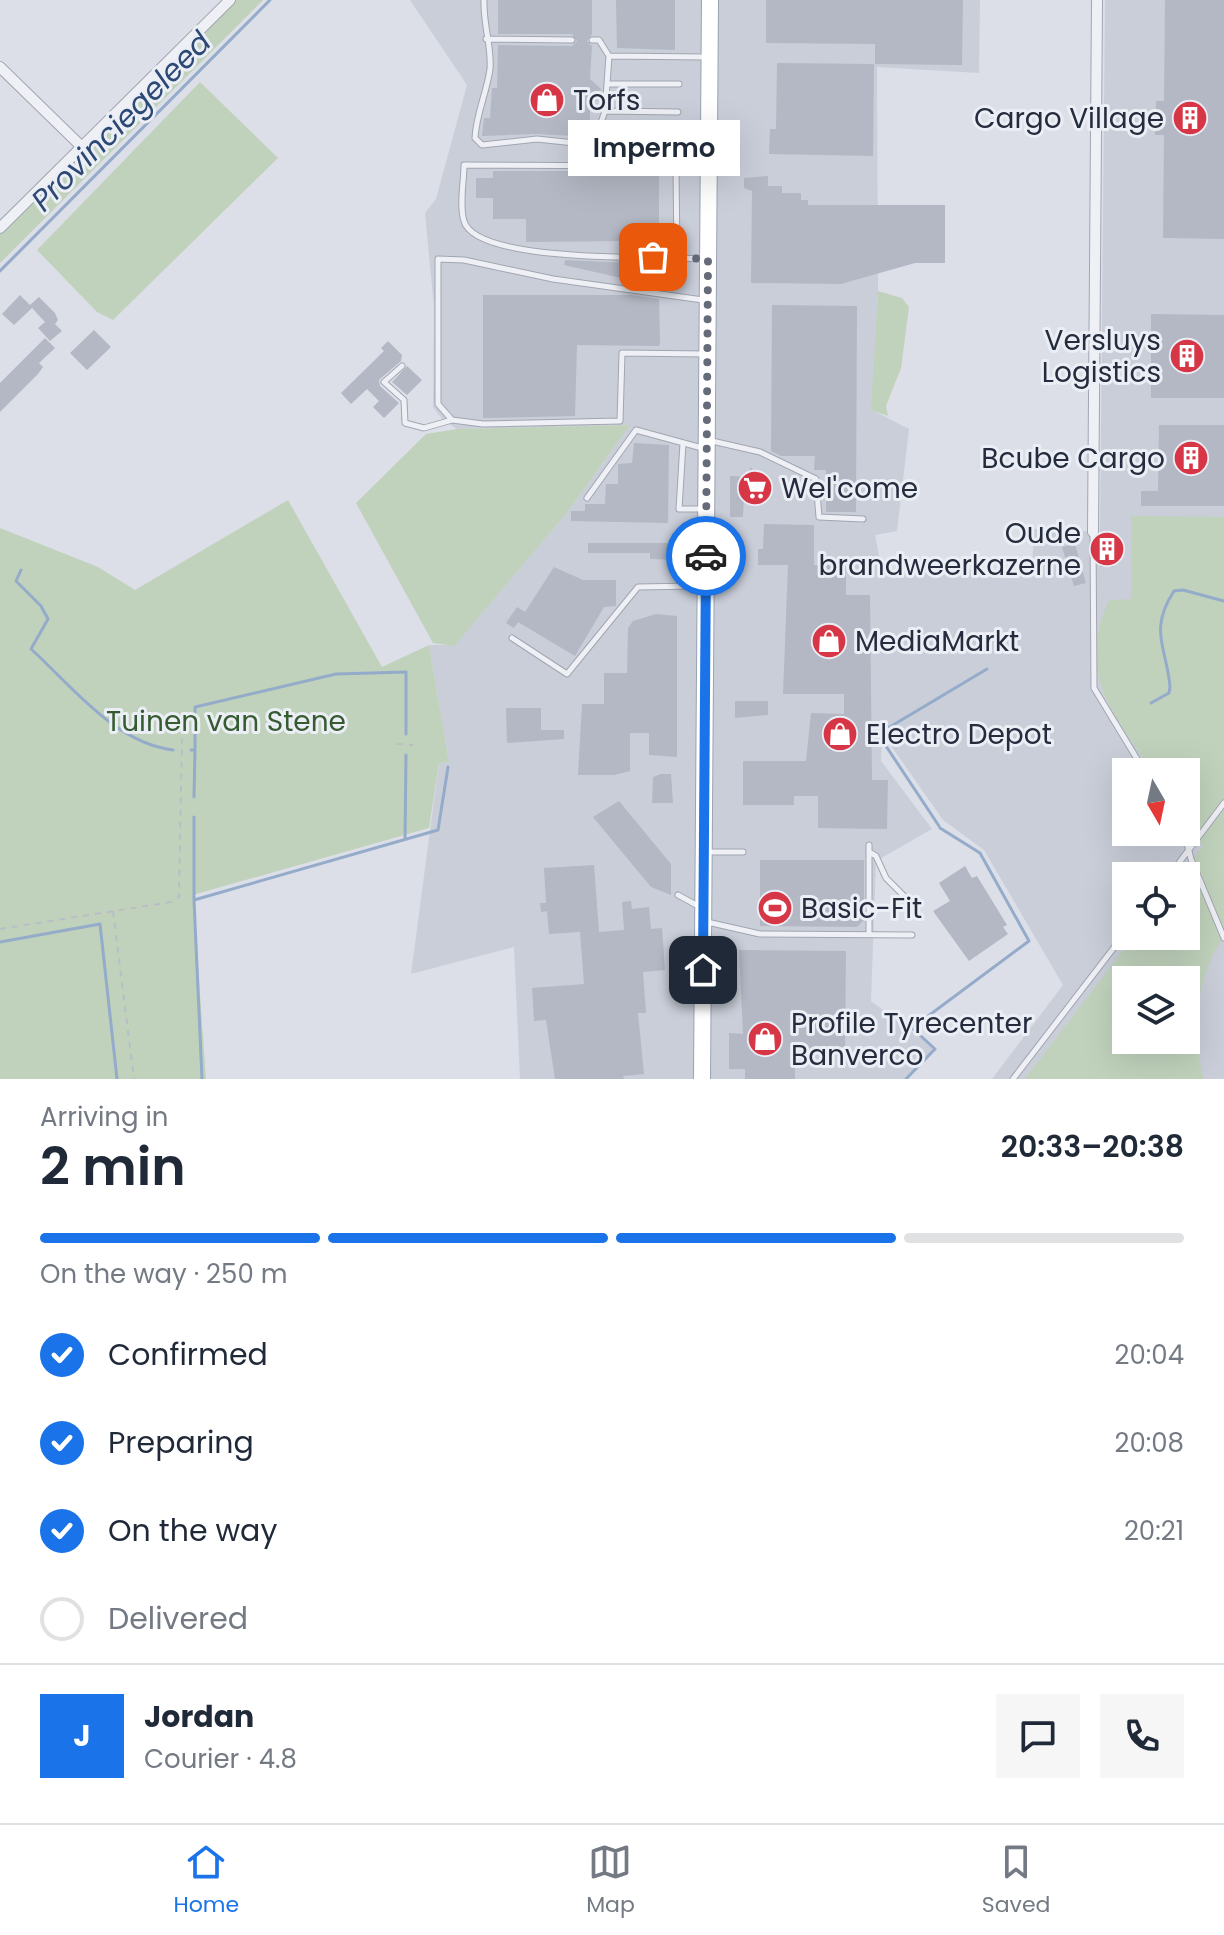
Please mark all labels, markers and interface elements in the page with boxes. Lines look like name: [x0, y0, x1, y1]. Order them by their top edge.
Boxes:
water label: Provinciegeleed: [21, 21, 221, 221]
shop icon: Torfs: [528, 81, 566, 119]
place label: Torfs: [573, 81, 640, 120]
place label: Cargo Village: [974, 99, 1164, 138]
building icon: Cargo Village: [1171, 99, 1209, 137]
callout: Impermo: [567, 121, 739, 177]
text: Impermo: [593, 130, 715, 166]
pin: [619, 223, 687, 291]
icon: bag: [631, 235, 675, 279]
place label: Versluys Logistics: [1042, 321, 1161, 392]
building icon: Versluys Logistics: [1168, 337, 1206, 375]
place label: Bcube Cargo: [981, 439, 1165, 478]
building icon: Bcube Cargo: [1172, 439, 1210, 477]
supermarket icon: Wel'come: [736, 469, 774, 507]
place label: Wel'come: [781, 469, 918, 508]
place label: Oude brandweerkazerne: [819, 514, 1081, 585]
courier: [666, 516, 746, 596]
building icon: Oude brandweerkazerne: [1088, 530, 1126, 568]
icon: car: [684, 534, 728, 578]
shop icon: MediaMarkt: [810, 622, 848, 660]
place label: MediaMarkt: [855, 622, 1019, 661]
park label: Tuinen van Stene: [106, 702, 346, 741]
shop icon: Electro Depot: [821, 715, 859, 753]
place label: Electro Depot: [866, 715, 1052, 754]
north arrow: [1112, 758, 1200, 846]
map controls: [1112, 758, 1200, 1054]
button: locate: [1112, 862, 1200, 950]
sports icon: Basic-Fit: [756, 889, 794, 927]
place label: Basic-Fit: [801, 889, 922, 928]
pin: [669, 936, 737, 1004]
icon: home: [681, 948, 725, 992]
button: layers: [1112, 966, 1200, 1054]
place label: Profile Tyrecenter Banverco: [791, 1004, 1032, 1075]
shop icon: Profile Tyrecenter Banverco: [746, 1020, 784, 1058]
text: Arriving in: [40, 1099, 169, 1135]
text: 20:33–20:38: [1001, 1125, 1184, 1168]
text: 2 min: [40, 1130, 186, 1203]
text: On the way · 250 m: [40, 1256, 287, 1292]
icon: check: [40, 1333, 84, 1377]
text: Confirmed: [108, 1333, 268, 1376]
text: 20:04: [1115, 1337, 1184, 1373]
icon: check: [40, 1421, 84, 1465]
text: Preparing: [108, 1421, 254, 1464]
text: 20:08: [1114, 1425, 1184, 1461]
icon: check: [40, 1509, 84, 1553]
text: On the way: [108, 1509, 277, 1552]
text: 20:21: [1124, 1513, 1184, 1549]
text: Delivered: [108, 1597, 248, 1640]
button: chat: [996, 1694, 1080, 1778]
button: phone: [1100, 1694, 1184, 1778]
text: Jordan: [144, 1695, 254, 1738]
text: J: [73, 1714, 91, 1757]
text: Courier · 4.8: [144, 1741, 297, 1777]
tab: Home: [174, 1840, 239, 1921]
tab: Map: [586, 1840, 635, 1921]
tab: Saved: [982, 1840, 1050, 1921]

